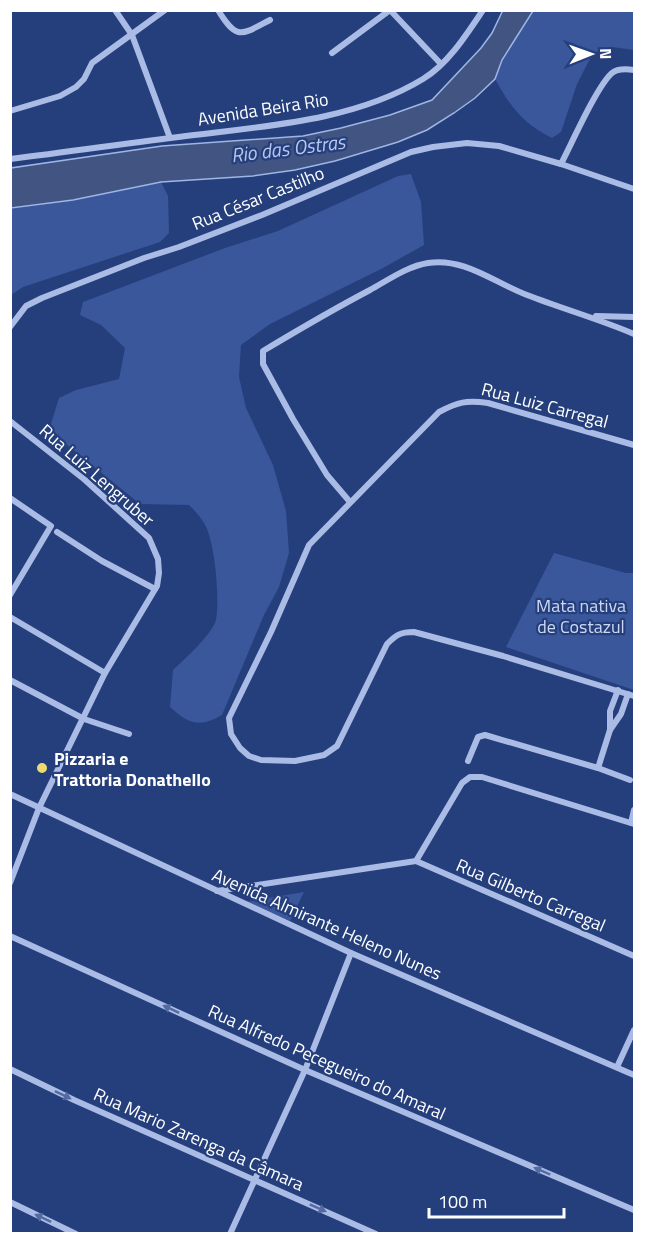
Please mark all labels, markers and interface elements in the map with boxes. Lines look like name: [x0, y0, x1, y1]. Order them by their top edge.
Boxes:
north arrow: [561, 24, 621, 84]
text: N: [594, 48, 618, 59]
street label: Avenida Beira Rio: [196, 85, 330, 133]
water label: Rio das Ostras: [229, 125, 348, 170]
street label: Rua César Castilho: [188, 159, 328, 237]
street label: Rua Luiz Carregal: [479, 375, 611, 435]
street label: Rua Luiz Lengruber: [33, 417, 161, 533]
park label: Mata nativa de Costazul: [536, 592, 626, 640]
place label: Pizzaria e Trattoria Donathello: [54, 745, 211, 793]
marker: Pizzaria e Trattoria Donathello: [35, 761, 49, 775]
street label: Rua Gilberto Carregal: [452, 851, 610, 939]
street label: Avenida Almirante Heleno Nunes: [208, 861, 446, 987]
street label: Rua Alfredo Pecegueiro do Amaral: [204, 997, 450, 1127]
one-way arrow: [162, 1004, 179, 1013]
street label: Rua Mario Zarenga da Câmara: [90, 1080, 308, 1198]
one-way arrow: [55, 1090, 72, 1099]
one-way arrow: [533, 1166, 551, 1175]
scale bar: [429, 1181, 564, 1219]
text: 100 m: [438, 1188, 487, 1215]
one-way arrow: [309, 1204, 327, 1213]
one-way arrow: [35, 1213, 52, 1222]

